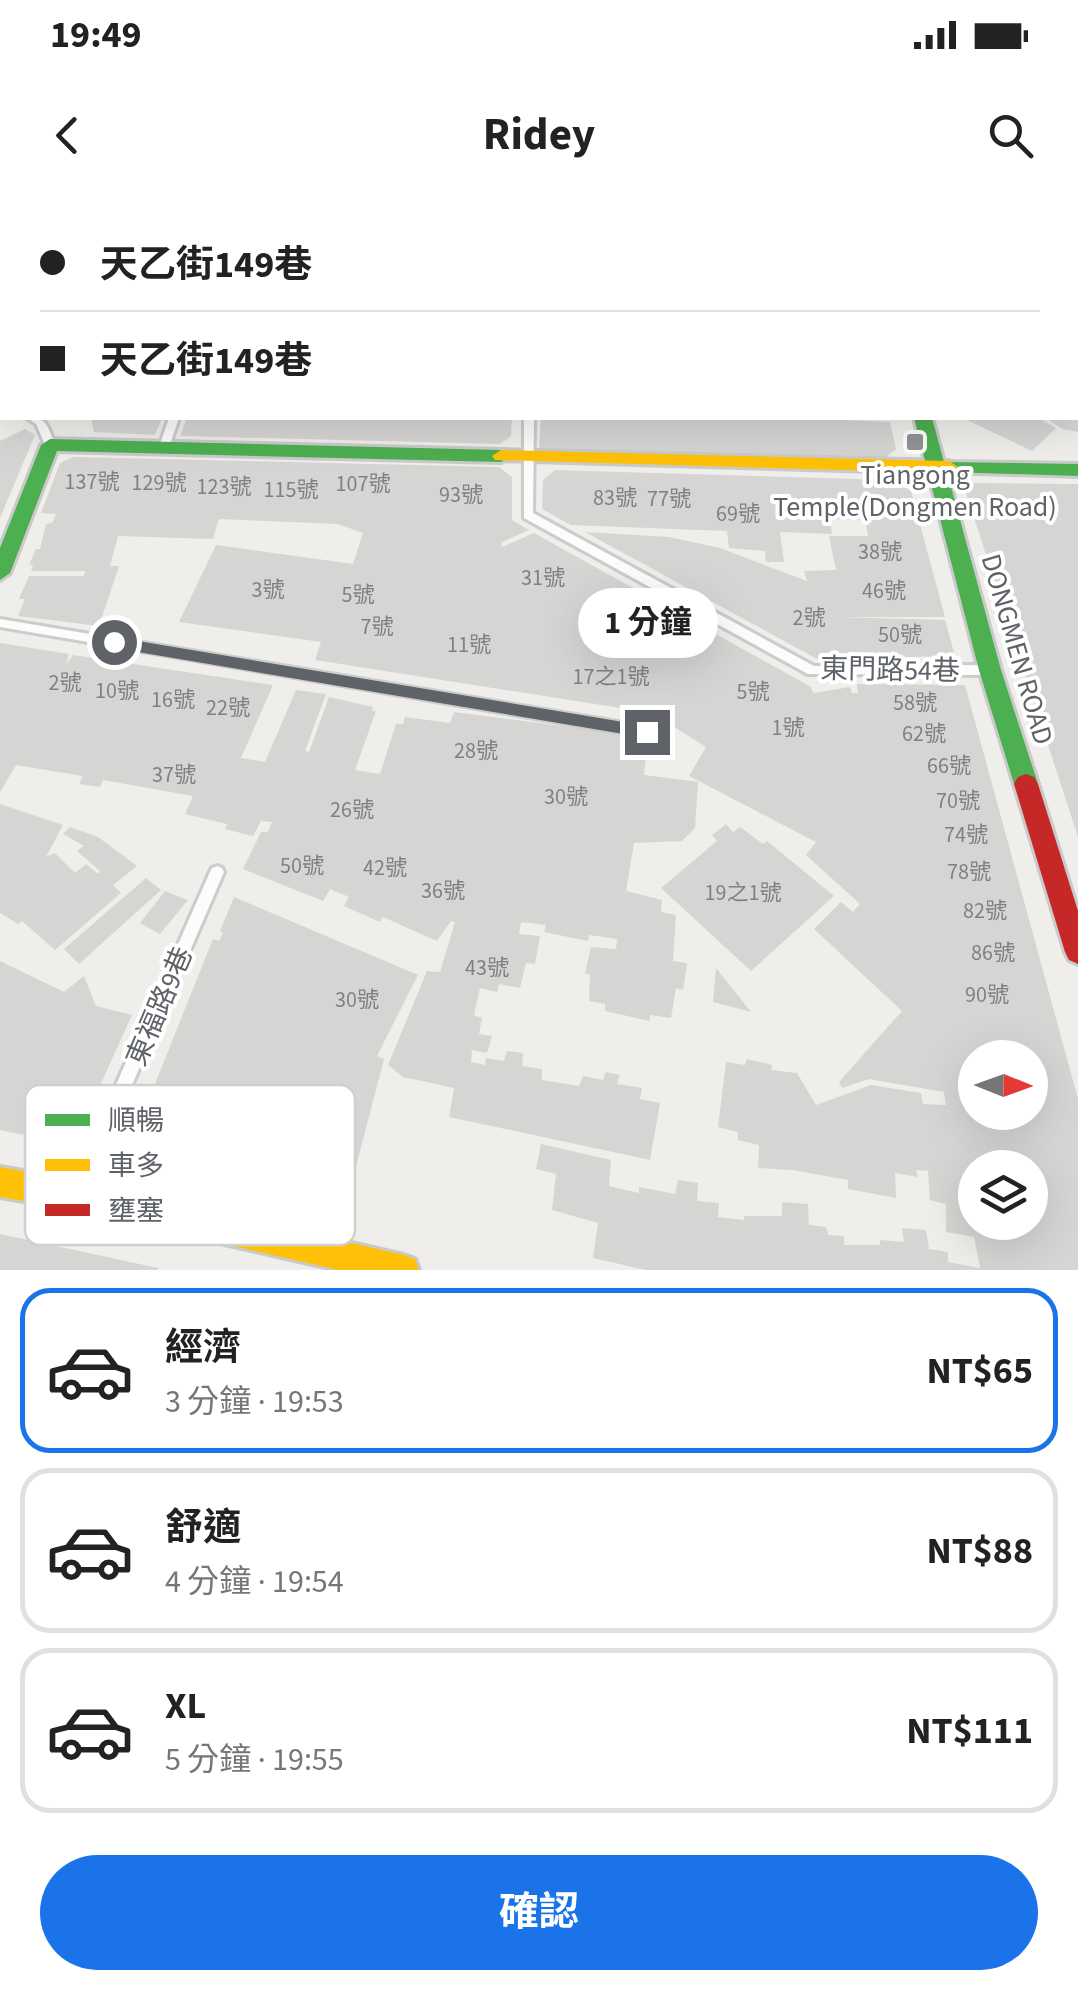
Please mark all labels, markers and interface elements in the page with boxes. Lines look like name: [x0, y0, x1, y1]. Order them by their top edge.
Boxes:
text: 19:49: [50, 8, 142, 62]
text: Ridey: [483, 103, 595, 167]
icon: back: [40, 108, 95, 163]
icon: search: [983, 108, 1038, 163]
text: 天乙街149巷: [100, 238, 312, 292]
text: 天乙街149巷: [100, 334, 312, 388]
marker: Tiangong Temple(Dongmen Road): [904, 431, 926, 453]
place label: Tiangong Temple(Dongmen Road): [773, 455, 1057, 527]
house number: 137號: [65, 466, 119, 498]
house number: 129號: [132, 467, 186, 499]
house number: 107號: [336, 468, 390, 500]
house number: 123號: [197, 471, 251, 503]
house number: 115號: [264, 474, 318, 506]
house number: 93號: [439, 479, 483, 511]
house number: 83號: [593, 482, 637, 514]
house number: 77號: [647, 483, 691, 515]
house number: 69號: [716, 498, 760, 530]
house number: 38號: [858, 536, 902, 568]
street label: DONGMEN ROAD: [971, 549, 1063, 749]
house number: 31號: [521, 562, 565, 594]
house number: 3號: [252, 574, 284, 606]
house number: 46號: [862, 575, 906, 607]
house number: 5號: [342, 579, 374, 611]
callout: 1 分鐘: [577, 587, 717, 657]
text: 1 分鐘: [604, 600, 692, 646]
house number: 2號: [793, 602, 825, 634]
house number: 7號: [361, 611, 393, 643]
house number: 50號: [878, 619, 922, 651]
route start: [92, 620, 137, 665]
house number: 11號: [447, 629, 491, 661]
street label: 東門路54巷: [820, 649, 960, 691]
house number: 17之1號: [573, 661, 649, 693]
house number: 2號: [49, 667, 81, 699]
house number: 10號: [95, 675, 139, 707]
house number: 5號: [737, 676, 769, 708]
house number: 16號: [151, 684, 195, 716]
house number: 58號: [893, 687, 937, 719]
house number: 22號: [206, 692, 250, 724]
route end: [625, 710, 670, 755]
house number: 1號: [772, 712, 804, 744]
house number: 62號: [902, 718, 946, 750]
house number: 28號: [454, 735, 498, 767]
house number: 66號: [927, 750, 971, 782]
house number: 37號: [152, 759, 196, 791]
house number: 30號: [544, 781, 588, 813]
house number: 70號: [936, 785, 980, 817]
house number: 26號: [330, 794, 374, 826]
house number: 74號: [944, 819, 988, 851]
house number: 50號: [280, 850, 324, 882]
house number: 42號: [363, 852, 407, 884]
house number: 78號: [947, 856, 991, 888]
house number: 36號: [421, 875, 465, 907]
house number: 19之1號: [705, 877, 781, 909]
house number: 82號: [963, 895, 1007, 927]
house number: 86號: [971, 937, 1015, 969]
street label: 東福路9巷: [117, 941, 203, 1072]
house number: 43號: [465, 952, 509, 984]
house number: 90號: [965, 979, 1009, 1011]
house number: 30號: [335, 984, 379, 1016]
north arrow: [958, 1040, 1048, 1130]
map controls: [958, 1040, 1048, 1240]
legend: [25, 1085, 355, 1245]
text: 順暢: [108, 1101, 164, 1141]
text: 車多: [108, 1146, 164, 1186]
button: layers: [958, 1150, 1048, 1240]
text: 壅塞: [108, 1191, 164, 1231]
text: 經濟: [165, 1321, 241, 1375]
icon: car: [45, 1326, 135, 1416]
text: NT$65: [926, 1344, 1033, 1398]
text: 3 分鐘 · 19:53: [165, 1379, 344, 1425]
text: 舒適: [165, 1501, 241, 1555]
icon: car: [45, 1506, 135, 1596]
text: NT$88: [926, 1524, 1033, 1578]
text: 4 分鐘 · 19:54: [165, 1559, 344, 1605]
text: XL: [165, 1679, 206, 1733]
icon: car: [45, 1686, 135, 1776]
text: NT$111: [906, 1704, 1033, 1758]
text: 5 分鐘 · 19:55: [165, 1737, 344, 1783]
button: 確認: [40, 1855, 1038, 1970]

